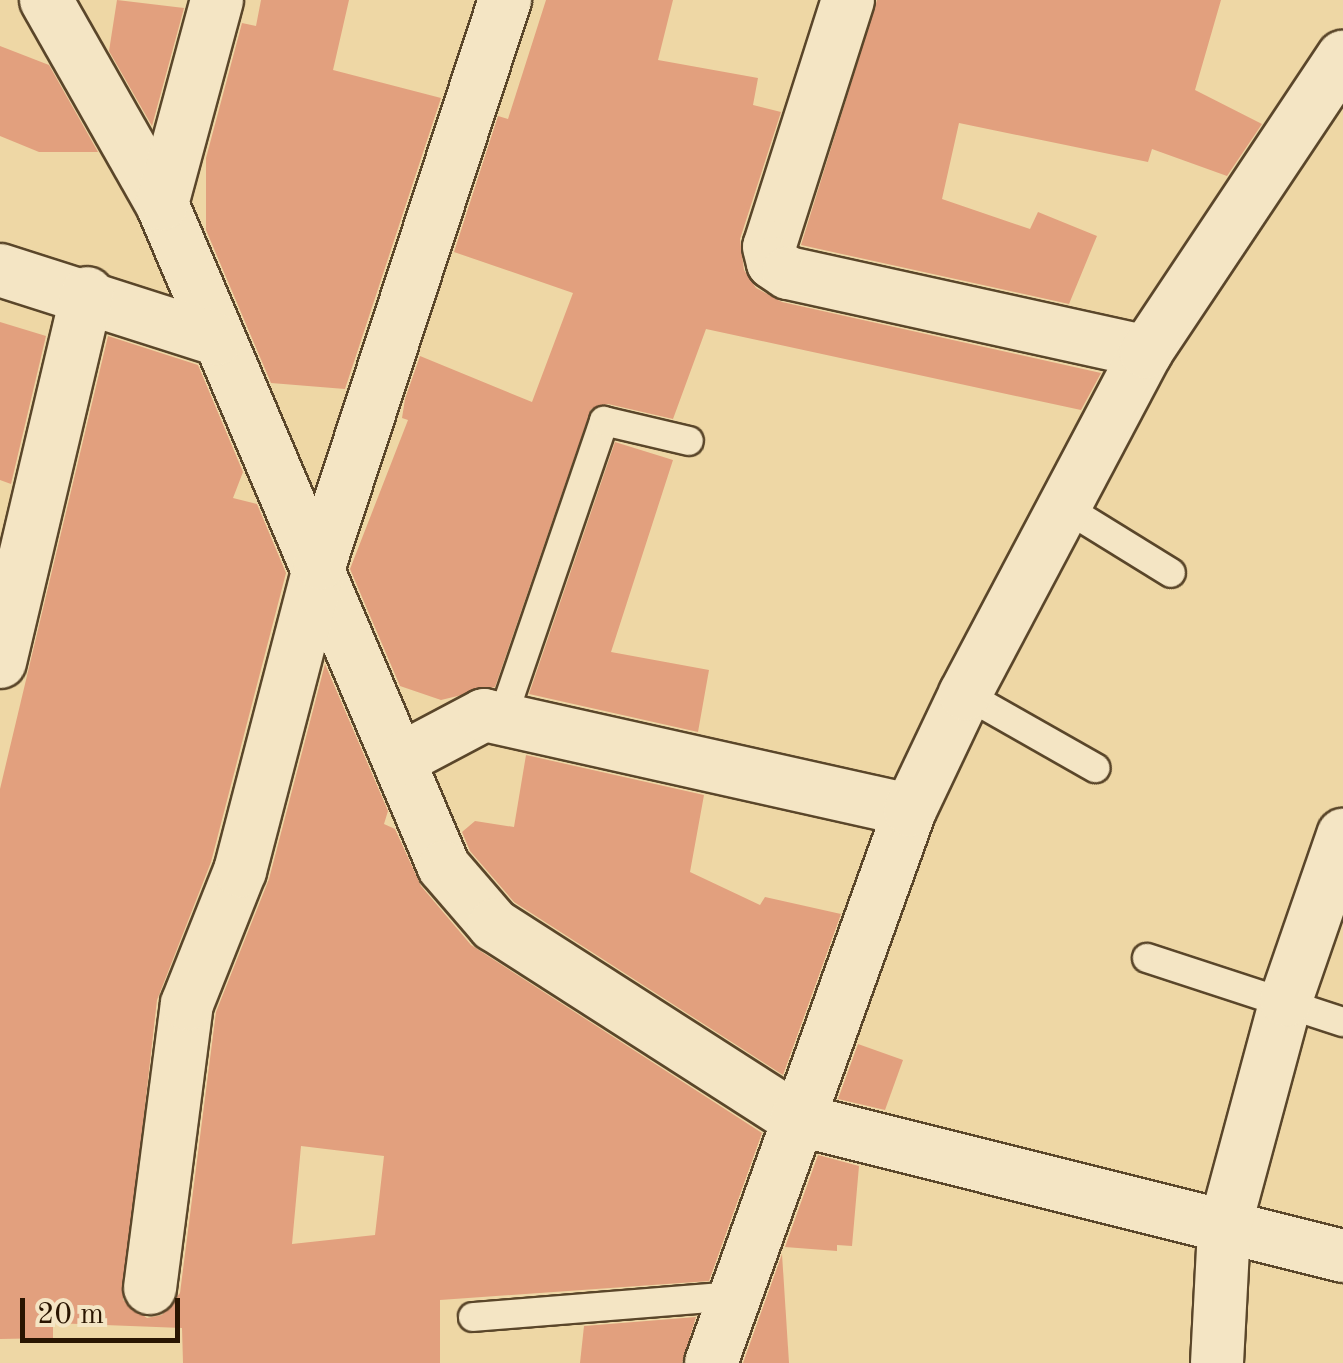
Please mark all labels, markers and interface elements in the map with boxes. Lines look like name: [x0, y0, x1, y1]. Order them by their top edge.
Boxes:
scale bar: [25, 1278, 185, 1340]
text: 20 m: [37, 1300, 104, 1330]

